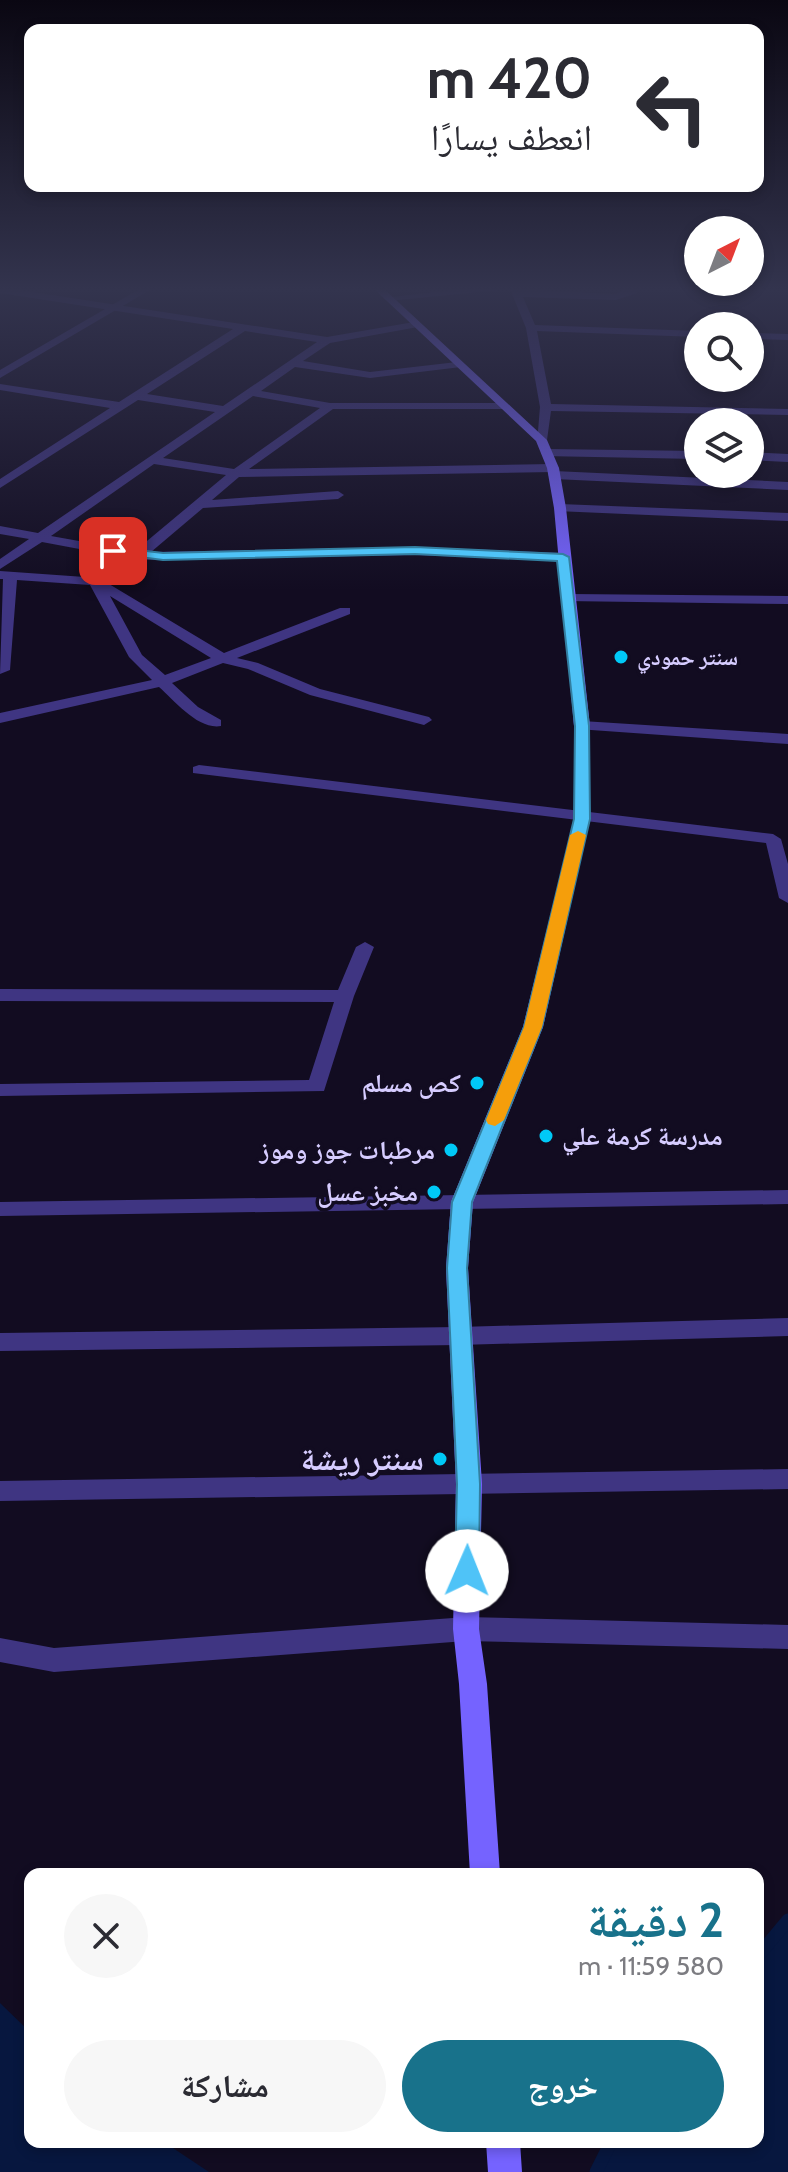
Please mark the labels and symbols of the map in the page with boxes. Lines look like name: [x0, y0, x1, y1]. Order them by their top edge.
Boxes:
north arrow: [684, 216, 764, 296]
pin: [79, 517, 147, 585]
place label: سنتر حمودي: [637, 644, 738, 674]
marker: سنتر حمودي: [612, 648, 630, 666]
place label: كص مسلم: [362, 1067, 461, 1101]
marker: كص مسلم: [468, 1074, 486, 1092]
place label: مدرسة كرمة علي: [562, 1120, 723, 1156]
marker: مدرسة كرمة علي: [537, 1127, 555, 1145]
place label: مرطبات جوز وموز: [259, 1134, 435, 1166]
marker: مرطبات جوز وموز: [442, 1141, 460, 1159]
place label: مخبز عسل: [317, 1176, 418, 1208]
marker: مخبز عسل: [425, 1183, 443, 1201]
place label: سنتر ريشة: [301, 1439, 424, 1478]
marker: سنتر ريشة: [431, 1450, 449, 1468]
position arrow: [425, 1529, 509, 1613]

